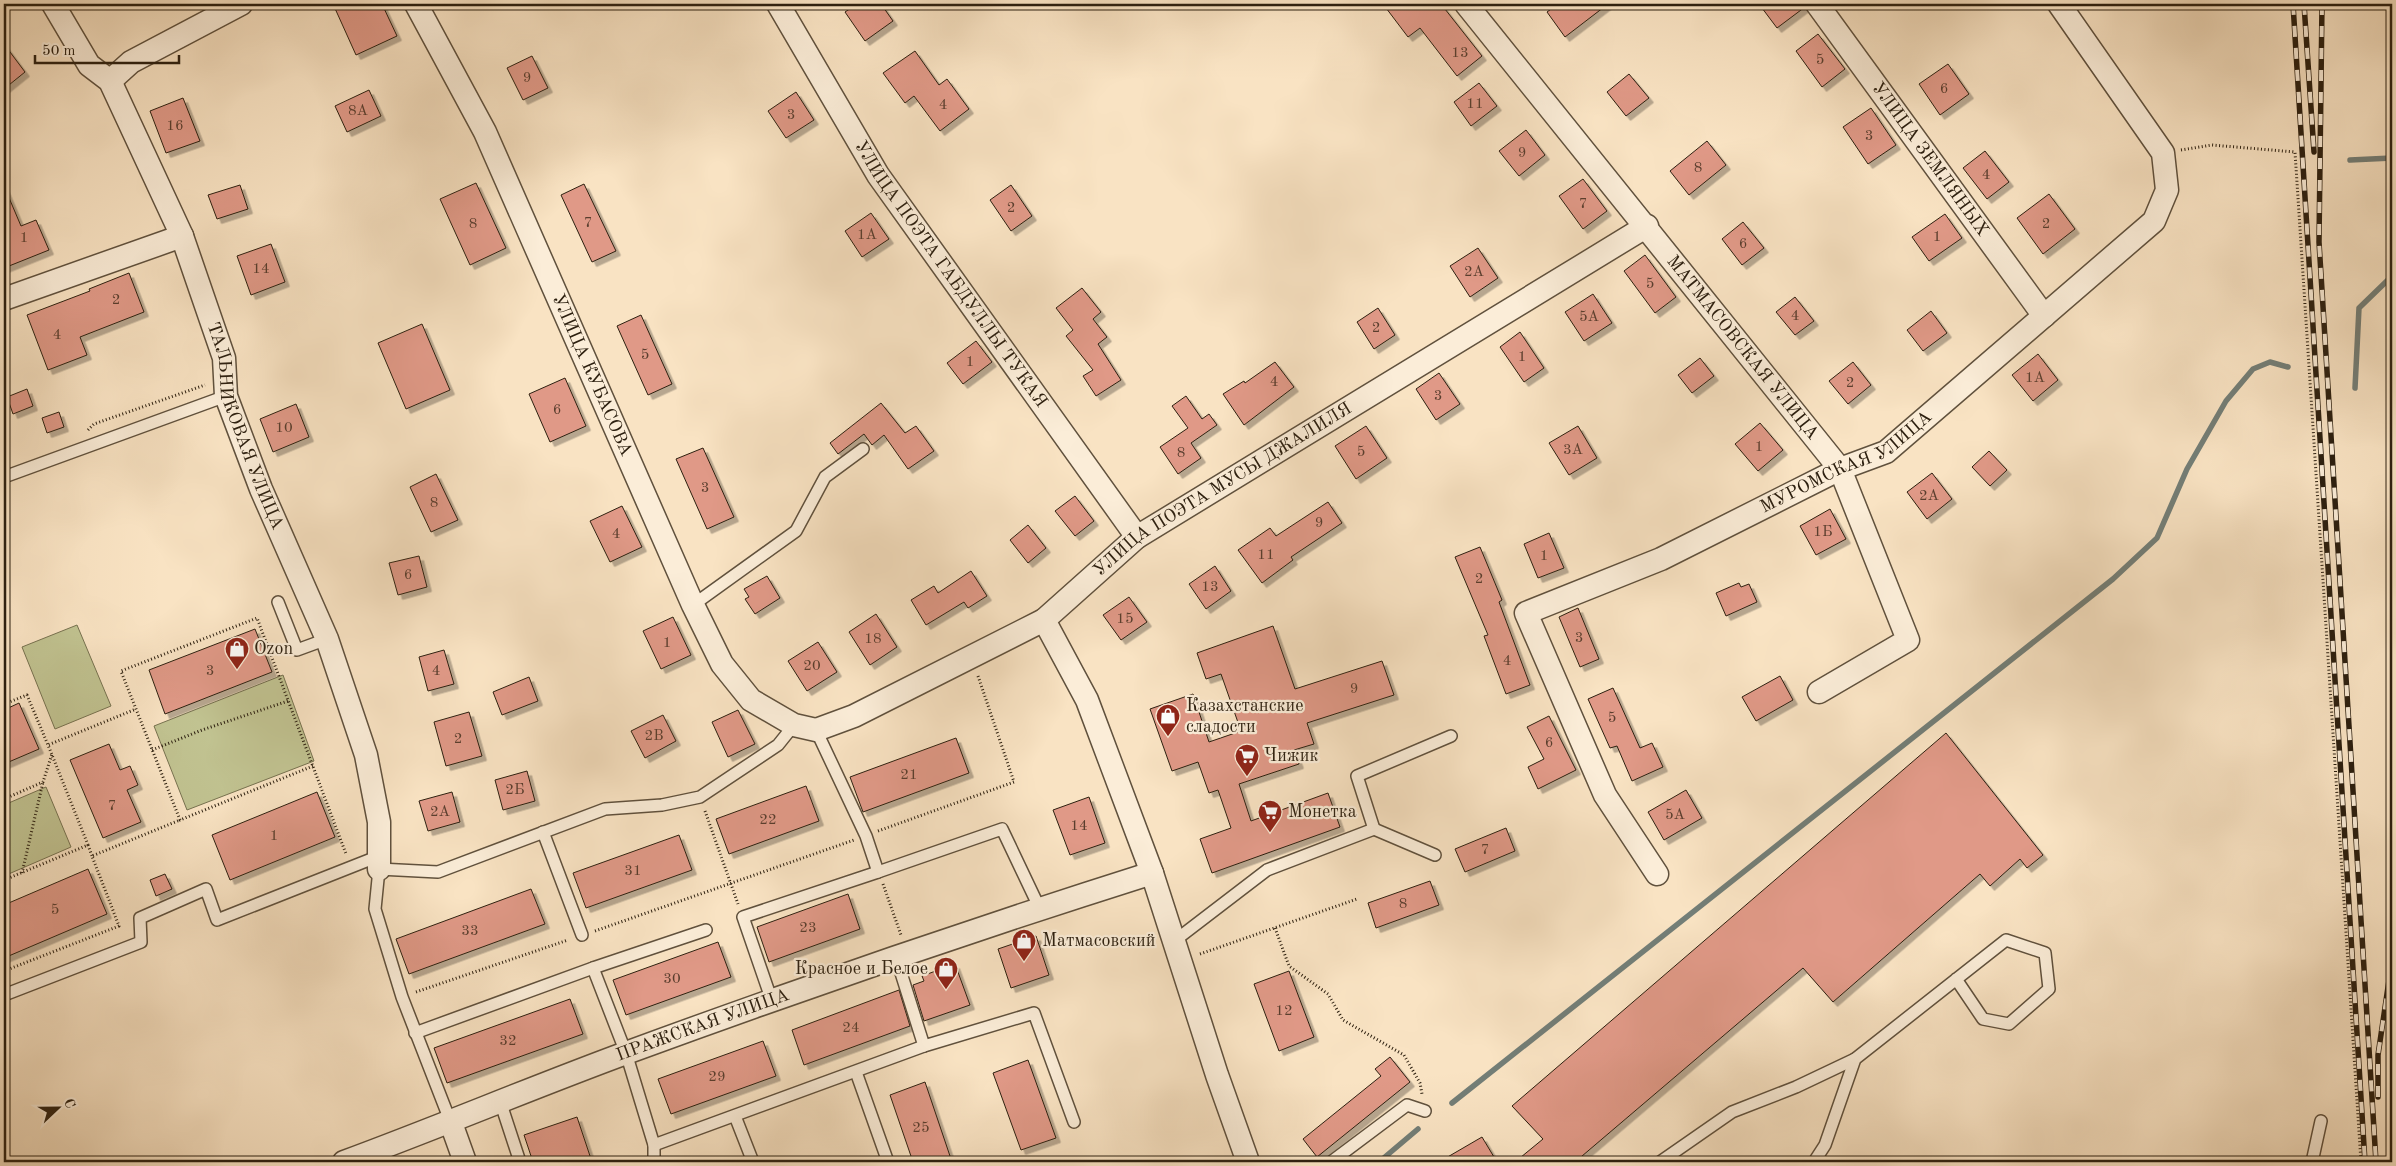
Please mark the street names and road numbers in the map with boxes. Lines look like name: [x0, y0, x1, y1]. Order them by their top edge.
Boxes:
street label: УЛИЦА ЗЕМЛЯНЫХ: [1868, 79, 1992, 240]
street label: УЛИЦА ПОЭТА ГАБДУЛЛЫ ТУКАЯ: [851, 138, 1050, 411]
street label: МАТМАСОВСКАЯ УЛИЦА: [1663, 252, 1822, 443]
street label: УЛИЦА КУБАСОВА: [548, 291, 635, 459]
street label: ТАЛЬНИКОВАЯ УЛИЦА: [203, 320, 287, 532]
street label: УЛИЦА ПОЭТА МУСЫ ДЖАЛИЛЯ: [1090, 399, 1355, 580]
street label: МУРОМСКАЯ УЛИЦА: [1757, 408, 1936, 517]
street label: ПРАЖСКАЯ УЛИЦА: [614, 986, 792, 1065]

